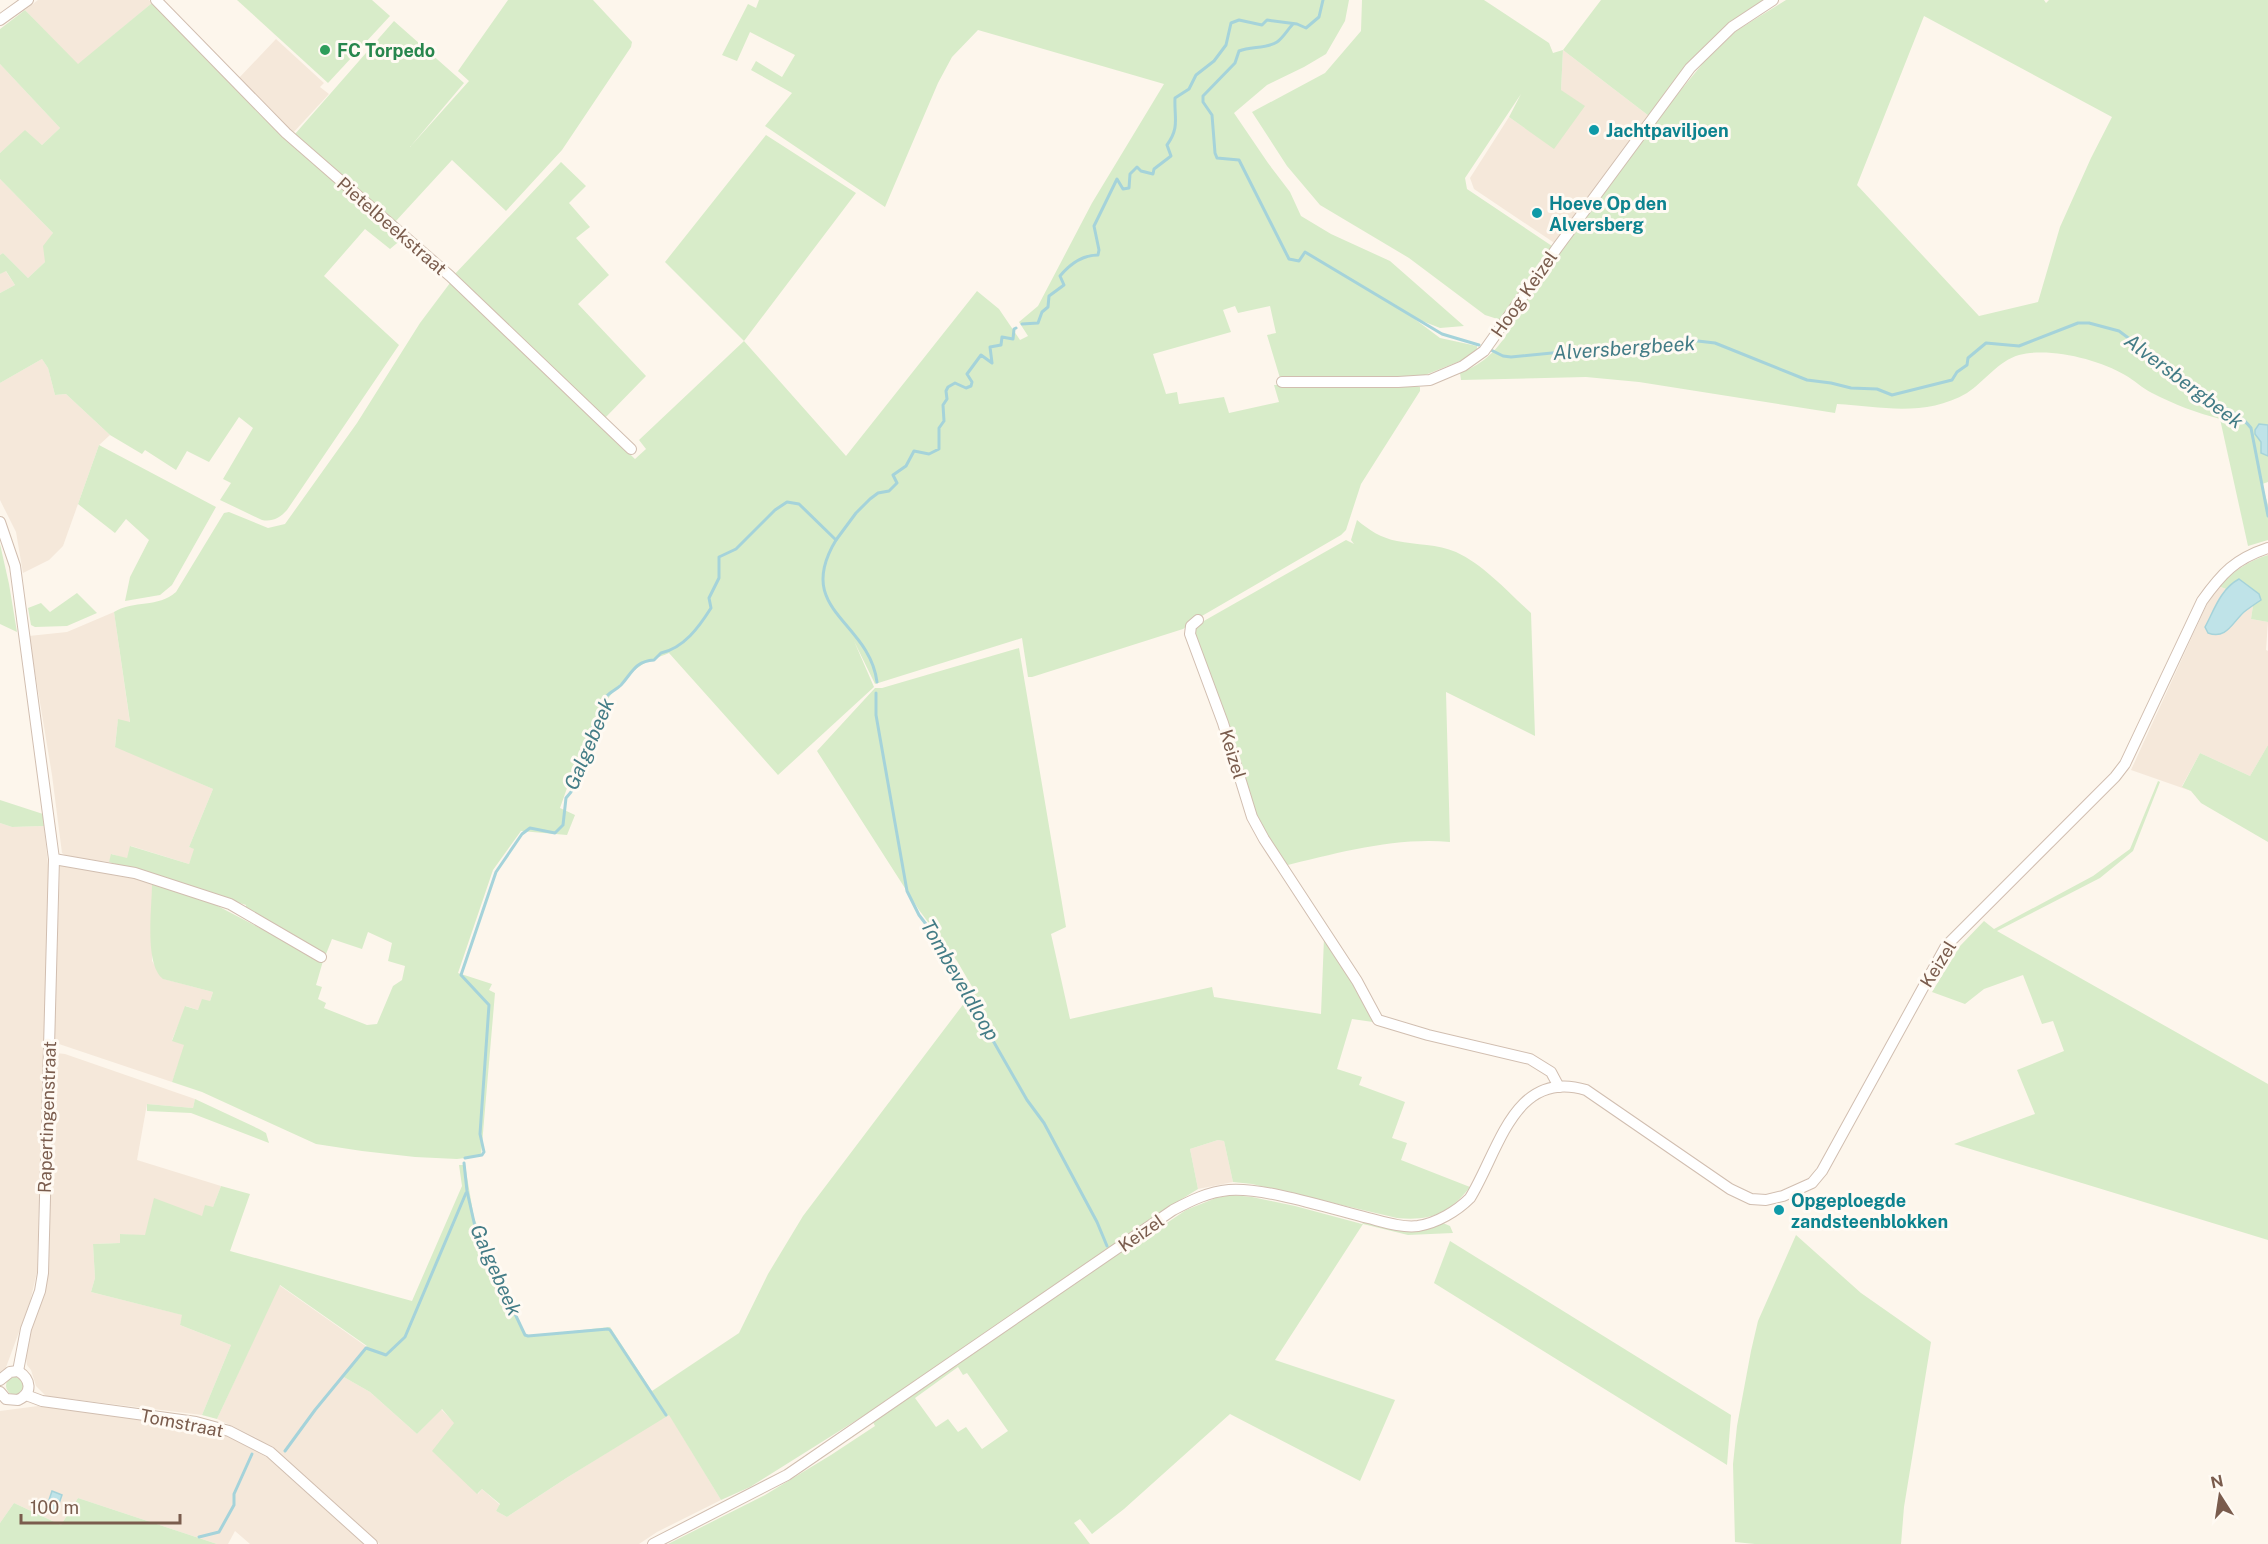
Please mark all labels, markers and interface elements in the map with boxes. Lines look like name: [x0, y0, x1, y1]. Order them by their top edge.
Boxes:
place label: FC Torpedo: [337, 40, 435, 61]
marker: FC Torpedo: [318, 43, 332, 57]
place label: Jachtpaviljoen: [1606, 120, 1729, 141]
marker: Jachtpaviljoen: [1587, 123, 1601, 137]
street label: Pietelbeekstraat: [333, 173, 451, 279]
place label: Hoeve Op den Alversberg: [1549, 193, 1667, 235]
marker: Hoeve Op den Alversberg: [1530, 206, 1544, 220]
street label: Hoog Keizel: [1487, 247, 1561, 341]
water label: Alversbergbeek: [2120, 329, 2248, 434]
water label: Alversbergbeek: [1552, 331, 1696, 365]
water label: Galgebeek: [559, 694, 619, 794]
street label: Keizel: [1216, 727, 1250, 781]
water label: Tombeveldloop: [916, 915, 1004, 1045]
street label: Keizel: [1916, 937, 1960, 991]
street label: Rapertingenstraat: [34, 1041, 60, 1193]
place label: Opgeploegde zandsteenblokken: [1791, 1190, 1948, 1232]
marker: Opgeploegde zandsteenblokken: [1772, 1203, 1786, 1217]
street label: Keizel: [1114, 1210, 1168, 1256]
water label: Galgebeek: [465, 1221, 527, 1320]
street label: Tomstraat: [139, 1405, 225, 1441]
north arrow: [2190, 1466, 2250, 1526]
text: N: [2209, 1471, 2225, 1492]
scale bar: [21, 1487, 180, 1525]
text: 100 m: [30, 1497, 79, 1518]

